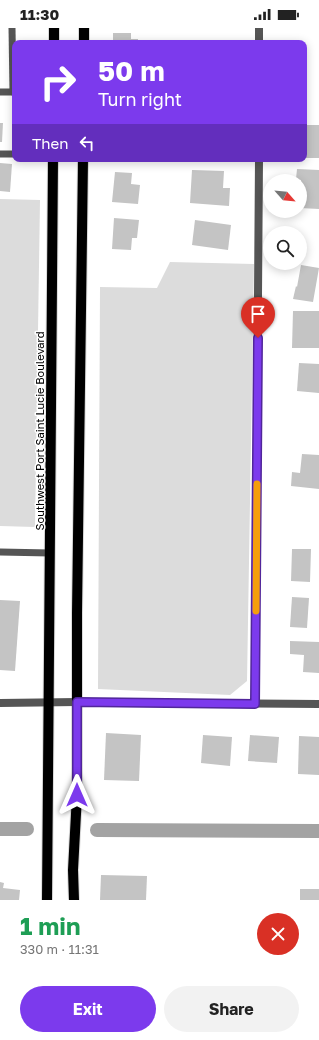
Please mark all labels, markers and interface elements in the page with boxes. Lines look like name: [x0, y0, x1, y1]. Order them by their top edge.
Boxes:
text: 11:30: [20, 5, 59, 23]
text: 50 m: [98, 54, 165, 87]
icon: right: [32, 56, 84, 108]
text: Turn right: [98, 88, 182, 110]
icon: left: [76, 132, 98, 154]
text: Then: [32, 134, 68, 152]
north arrow: [263, 174, 307, 218]
map controls: [263, 174, 307, 270]
button: search: [263, 226, 307, 270]
pin: [241, 297, 275, 338]
icon: arrive: [247, 303, 269, 325]
street label: Southwest Port Saint Lucie Boulevard: [33, 332, 46, 530]
position arrow: [56, 774, 98, 816]
text: 1 min: [20, 911, 80, 940]
button: close: [257, 913, 299, 955]
text: 330 m · 11:31: [20, 941, 99, 957]
button: Exit: [20, 986, 156, 1032]
button: Share: [164, 986, 299, 1032]

